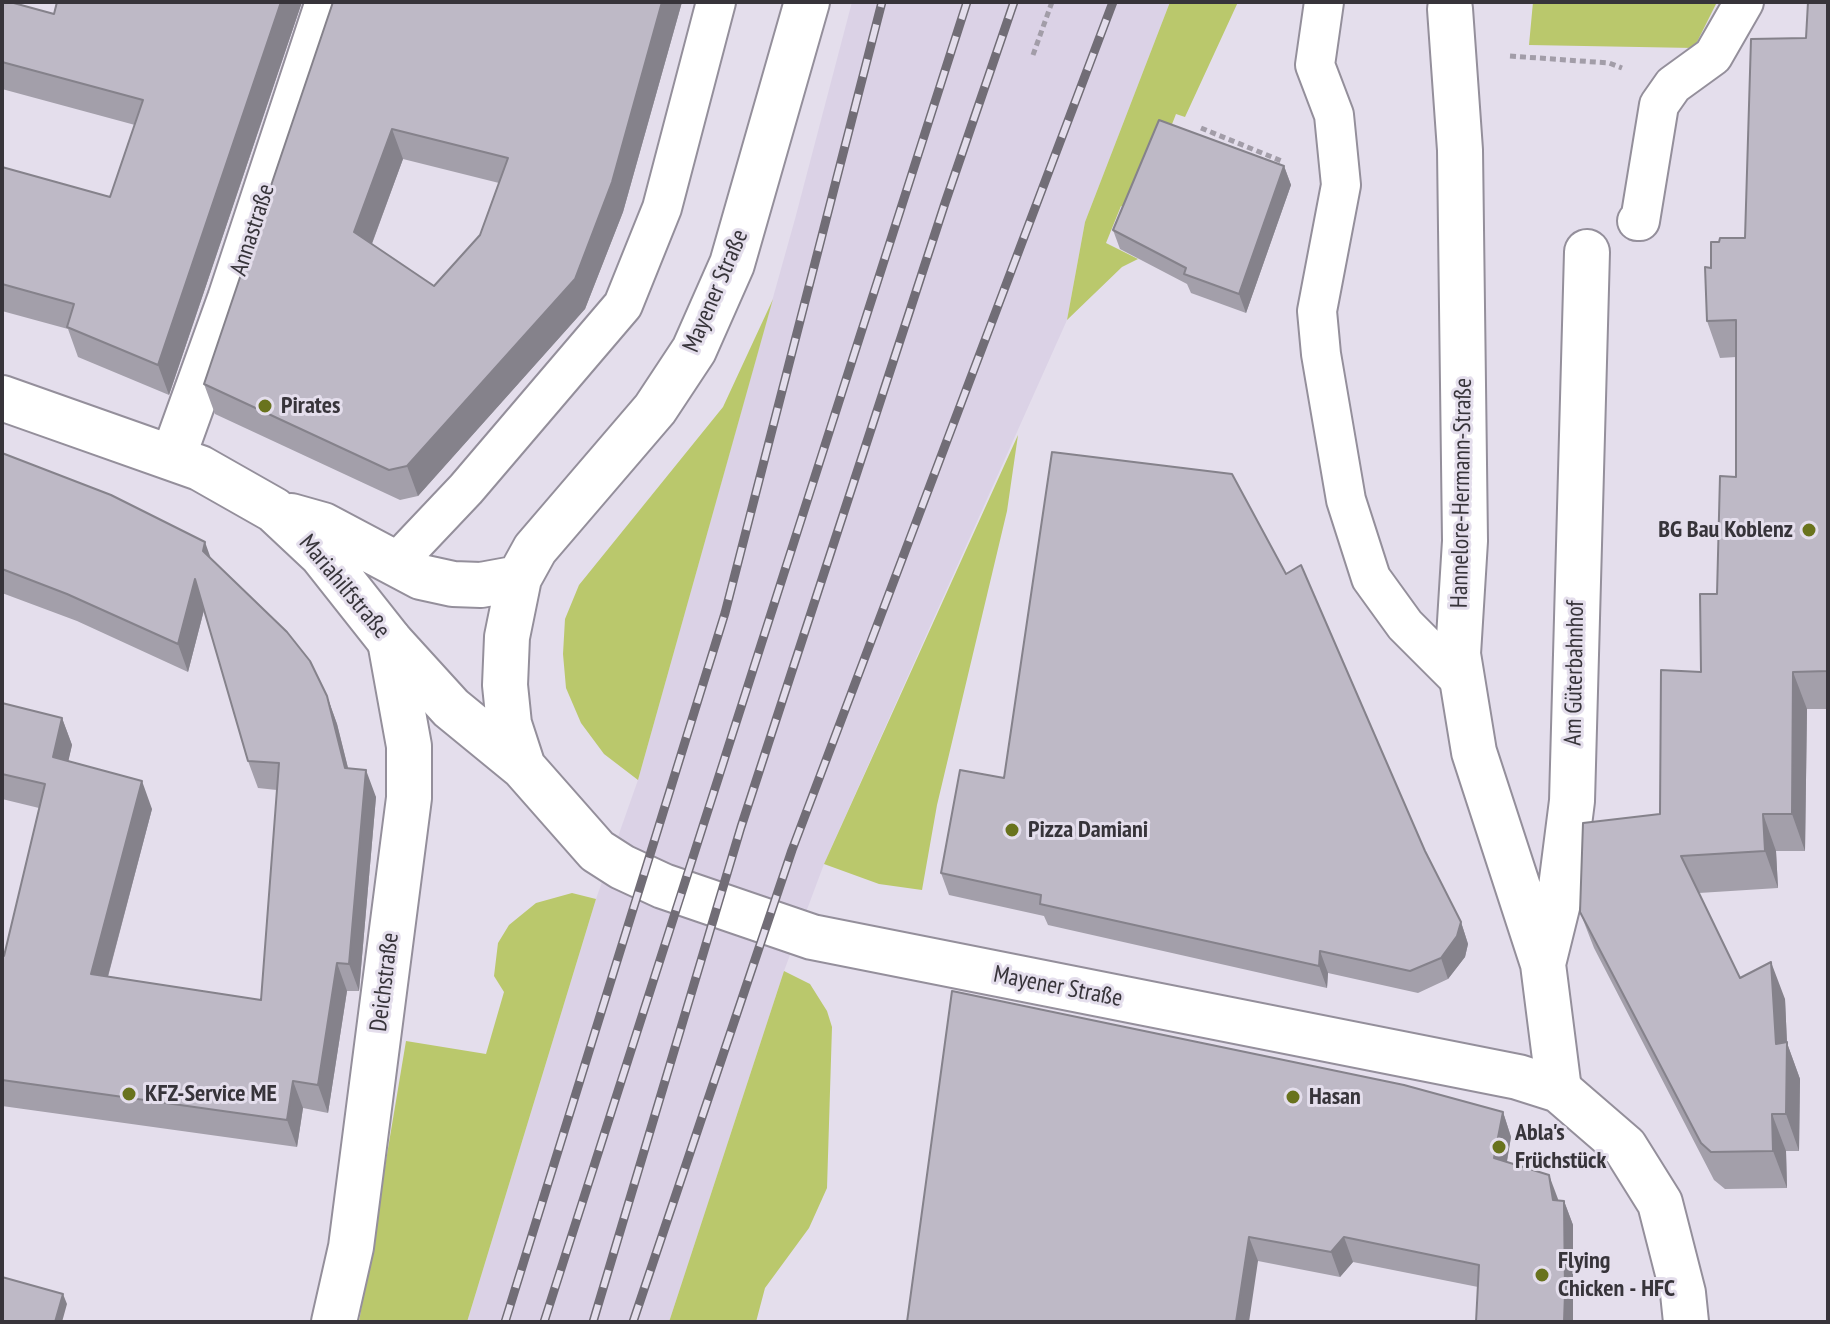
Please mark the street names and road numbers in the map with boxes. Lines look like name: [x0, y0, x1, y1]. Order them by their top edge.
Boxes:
street label: Annastraße: [225, 181, 281, 279]
street label: Mayener Straße: [677, 225, 755, 357]
street label: Hannelore-Hermann-Straße: [1446, 378, 1478, 608]
street label: Mariahilfstraße: [292, 529, 396, 645]
street label: Am Güterbahnhof: [1559, 600, 1591, 746]
street label: Deichstraße: [365, 931, 405, 1033]
street label: Mayener Straße: [991, 960, 1125, 1014]

